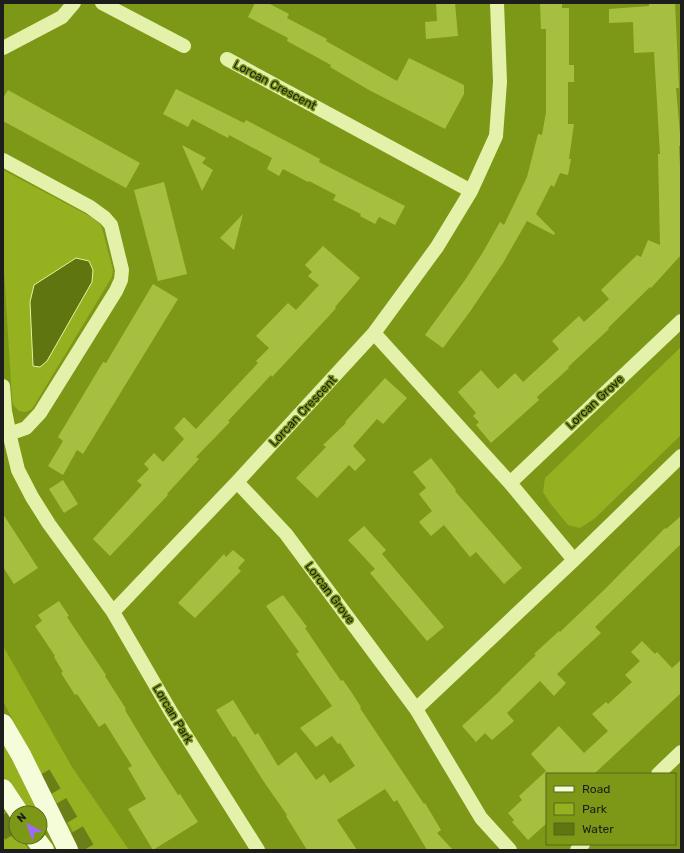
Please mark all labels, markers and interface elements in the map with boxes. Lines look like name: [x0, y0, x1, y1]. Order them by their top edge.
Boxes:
street label: Lorcan Crescent: [231, 57, 319, 113]
street label: Lorcan Crescent: [267, 372, 340, 449]
street label: Lorcan Grove: [563, 372, 627, 432]
street label: Lorcan Grove: [302, 559, 358, 627]
street label: Lorcan Park: [150, 682, 197, 747]
legend: [546, 773, 676, 845]
text: Road: [582, 782, 610, 796]
text: Park: [582, 802, 608, 816]
north arrow: [8, 805, 48, 845]
text: N: [15, 810, 29, 825]
text: Water: [582, 822, 614, 836]

